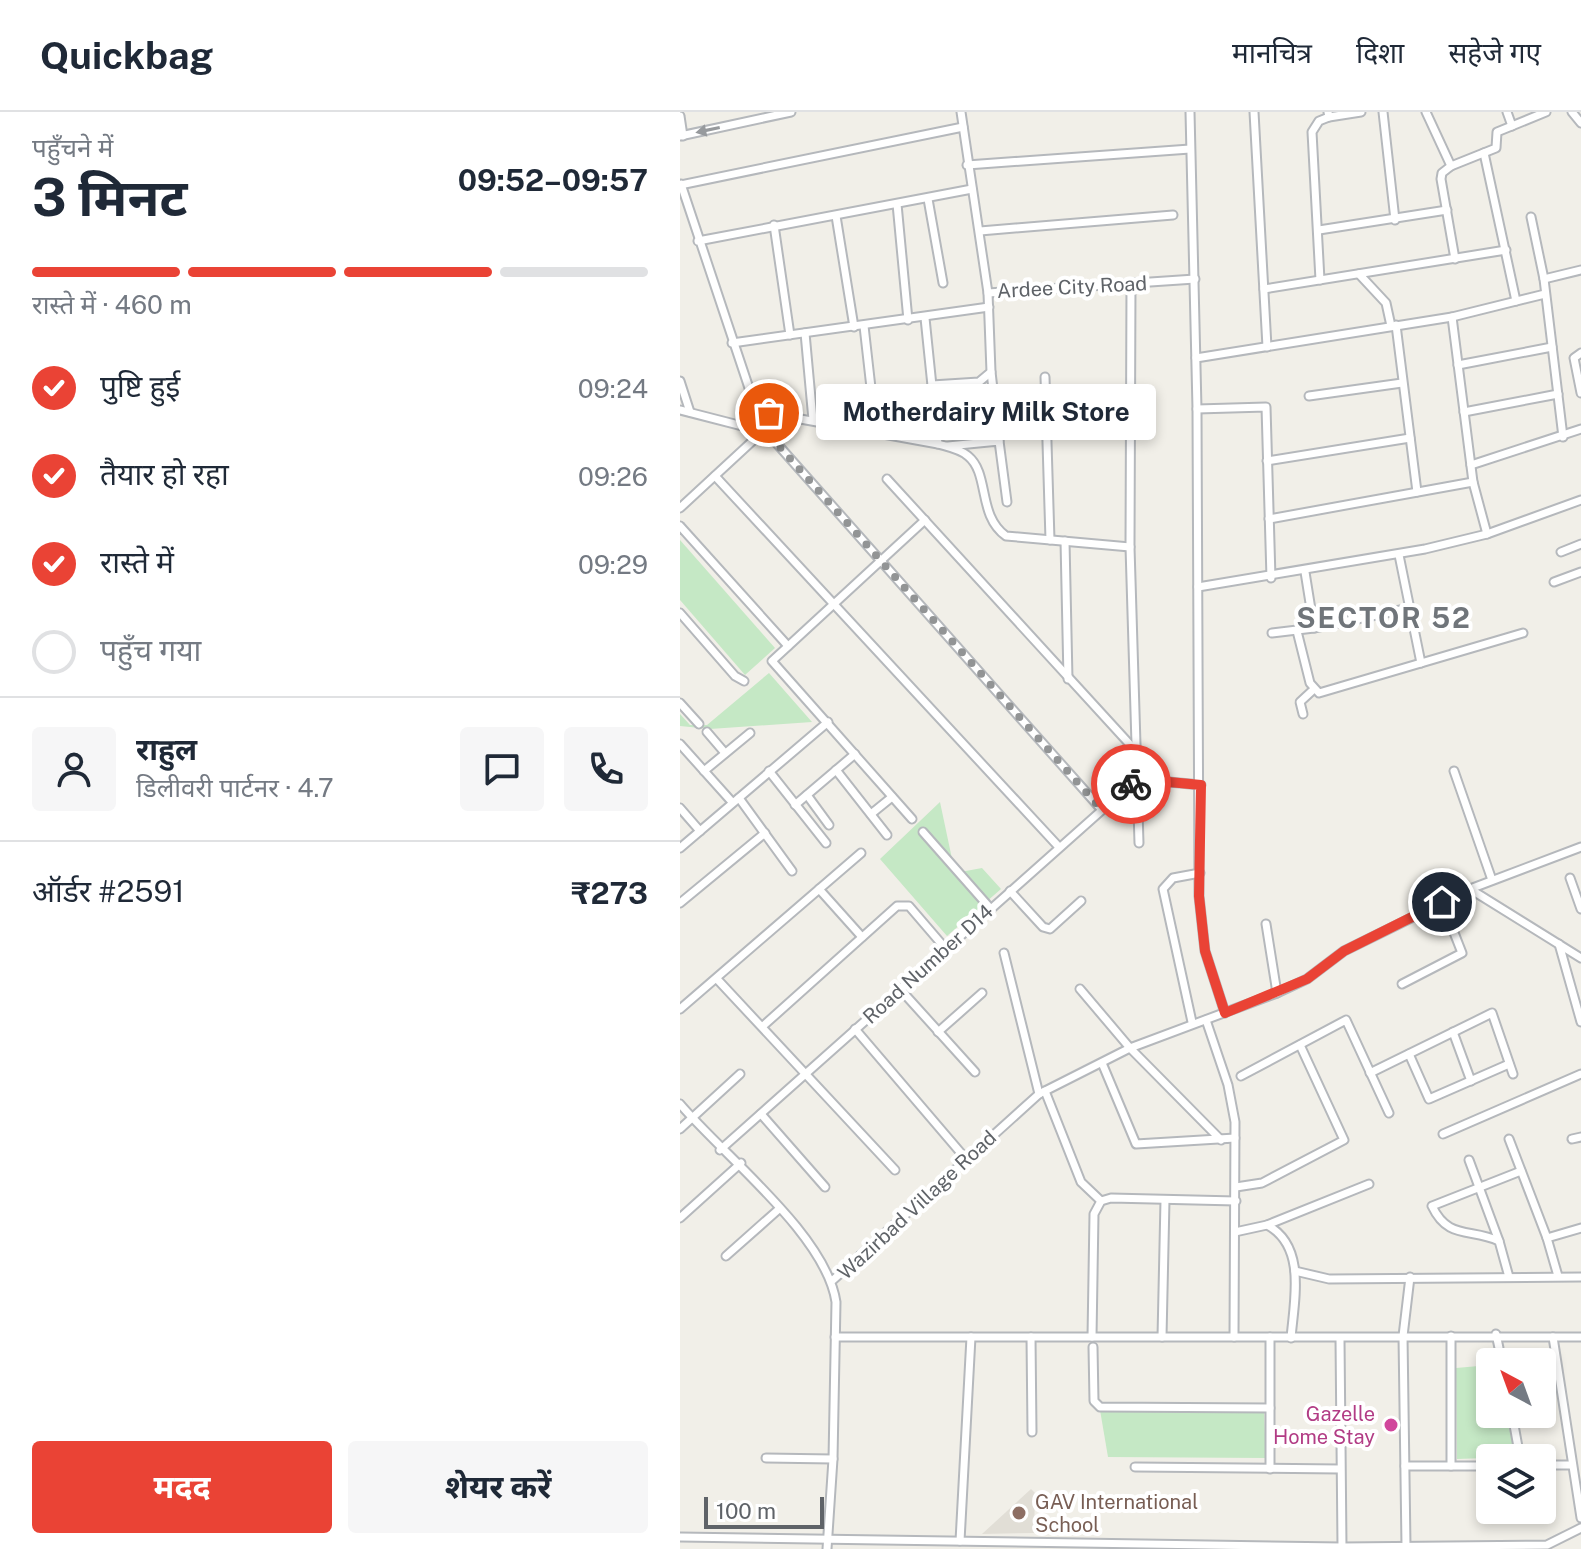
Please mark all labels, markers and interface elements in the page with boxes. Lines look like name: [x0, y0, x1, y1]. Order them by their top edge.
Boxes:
text: Quickbag: [40, 33, 213, 78]
text: मानचित्र: [1232, 36, 1312, 69]
text: दिशा: [1356, 36, 1404, 69]
text: सहेजे गए: [1448, 36, 1541, 69]
one-way arrow: [696, 124, 721, 137]
text: पहुँचने में: [32, 132, 113, 163]
text: 09:52–09:57: [458, 162, 648, 198]
text: 3 मिनट: [32, 167, 187, 228]
street label: Ardee City Road: [996, 271, 1148, 303]
text: रास्ते में · 460 m: [32, 289, 192, 320]
icon: check: [32, 366, 76, 410]
text: पुष्टि हुई: [100, 368, 180, 404]
text: 09:24: [578, 373, 648, 404]
pin: [735, 379, 803, 447]
callout: Motherdairy Milk Store: [817, 385, 1157, 441]
icon: bag: [747, 391, 791, 435]
text: Motherdairy Milk Store: [842, 396, 1130, 427]
icon: check: [32, 454, 76, 498]
text: तैयार हो रहा: [100, 456, 229, 492]
text: 09:26: [578, 461, 648, 492]
icon: check: [32, 542, 76, 586]
text: रास्ते में: [100, 544, 174, 580]
text: 09:29: [578, 549, 648, 580]
district label: SECTOR 52: [1296, 601, 1472, 634]
text: पहुँच गया: [100, 632, 201, 668]
button: person: [32, 727, 116, 811]
button: chat: [460, 727, 544, 811]
button: phone: [564, 727, 648, 811]
text: राहुल: [136, 731, 197, 767]
courier: [1091, 744, 1171, 824]
icon: bike: [1109, 762, 1153, 806]
text: डिलीवरी पार्टनर · 4.7: [136, 772, 334, 803]
pin: [1408, 868, 1476, 936]
text: ऑर्डर #2591: [32, 873, 184, 909]
text: ₹273: [571, 875, 648, 911]
icon: home: [1420, 880, 1464, 924]
street label: Road Number D14: [858, 899, 998, 1029]
street label: Wazirbad Village Road: [833, 1125, 1001, 1285]
north arrow: [1476, 1348, 1556, 1428]
map controls: [1476, 1348, 1556, 1524]
place label: Gazelle Home Stay: [1273, 1402, 1375, 1449]
marker: Gazelle Home Stay: [1382, 1416, 1400, 1434]
button: मदद: [32, 1441, 332, 1533]
button: शेयर करें: [348, 1441, 648, 1533]
button: layers: [1476, 1444, 1556, 1524]
place label: GAV International School: [1035, 1490, 1198, 1537]
scale bar: [704, 1493, 824, 1529]
text: 100 m: [716, 1498, 776, 1524]
marker: GAV International School: [1010, 1504, 1028, 1522]

